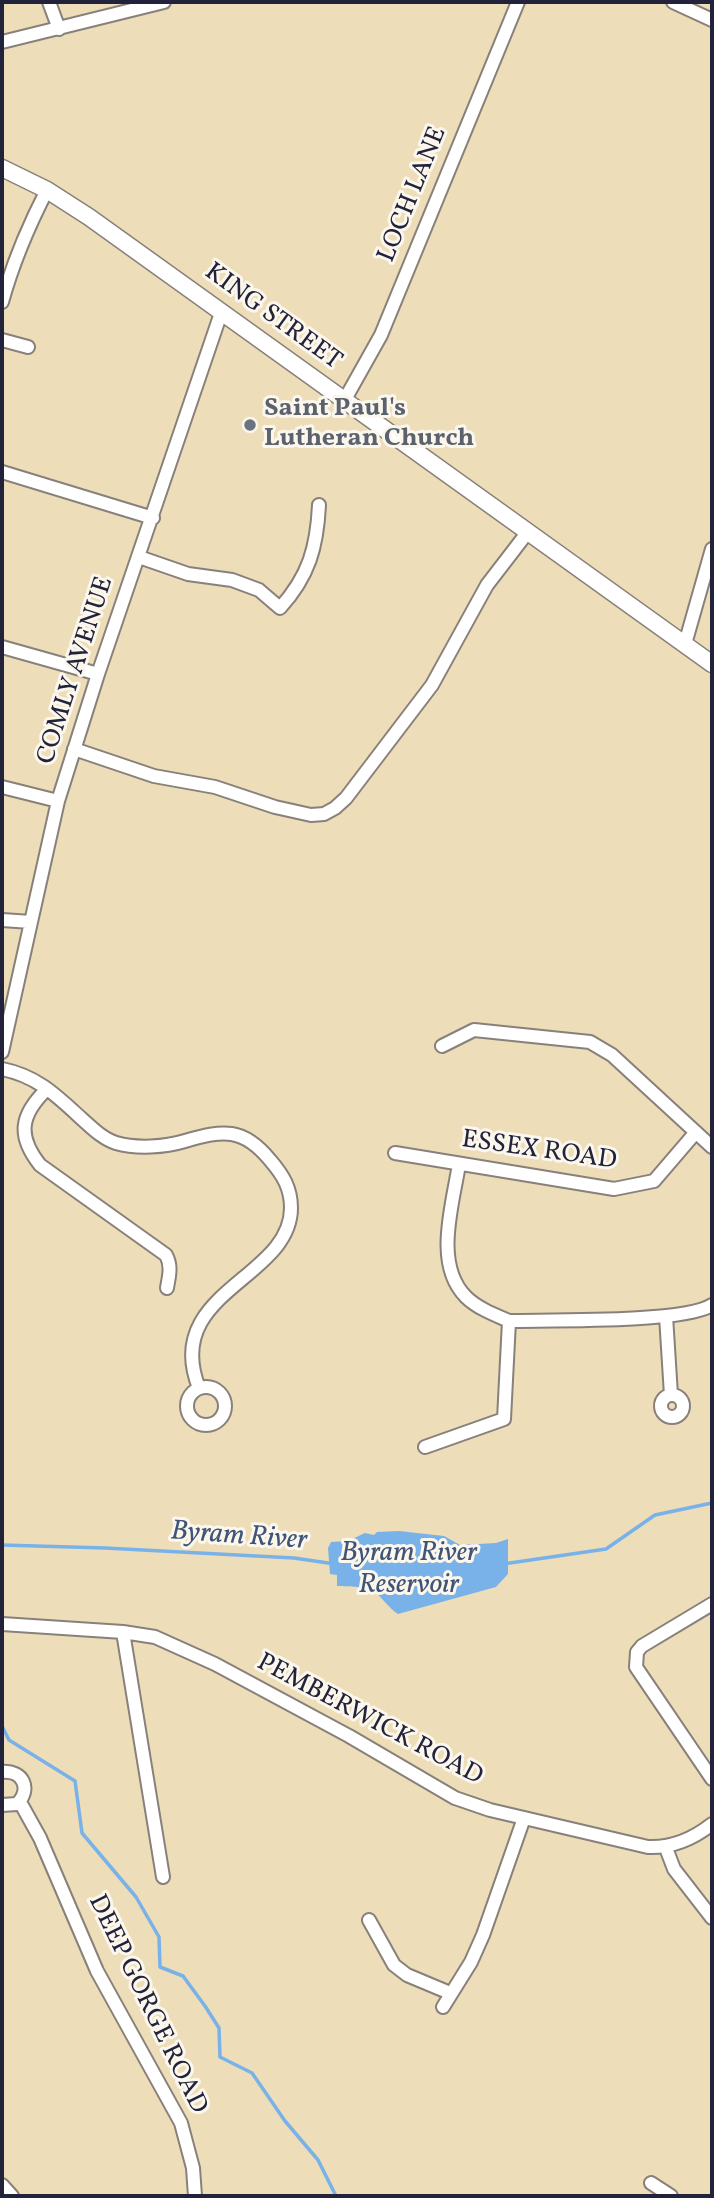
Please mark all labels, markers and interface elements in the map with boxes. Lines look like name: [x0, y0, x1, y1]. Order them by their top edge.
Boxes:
street label: LOCH LANE: [373, 123, 455, 267]
street label: KING STREET: [197, 258, 347, 378]
place label: Saint Paul's Lutheran Church: [264, 394, 474, 456]
marker: Saint Paul's Lutheran Church: [242, 417, 258, 433]
street label: COMLY AVENUE: [32, 573, 122, 769]
street label: ESSEX ROAD: [460, 1126, 618, 1178]
water label: Byram River: [169, 1516, 309, 1560]
water label: Byram River Reservoir: [340, 1538, 478, 1604]
street label: PEMBERWICK ROAD: [251, 1648, 487, 1794]
street label: DEEP GORGE ROAD: [79, 1890, 213, 2120]

